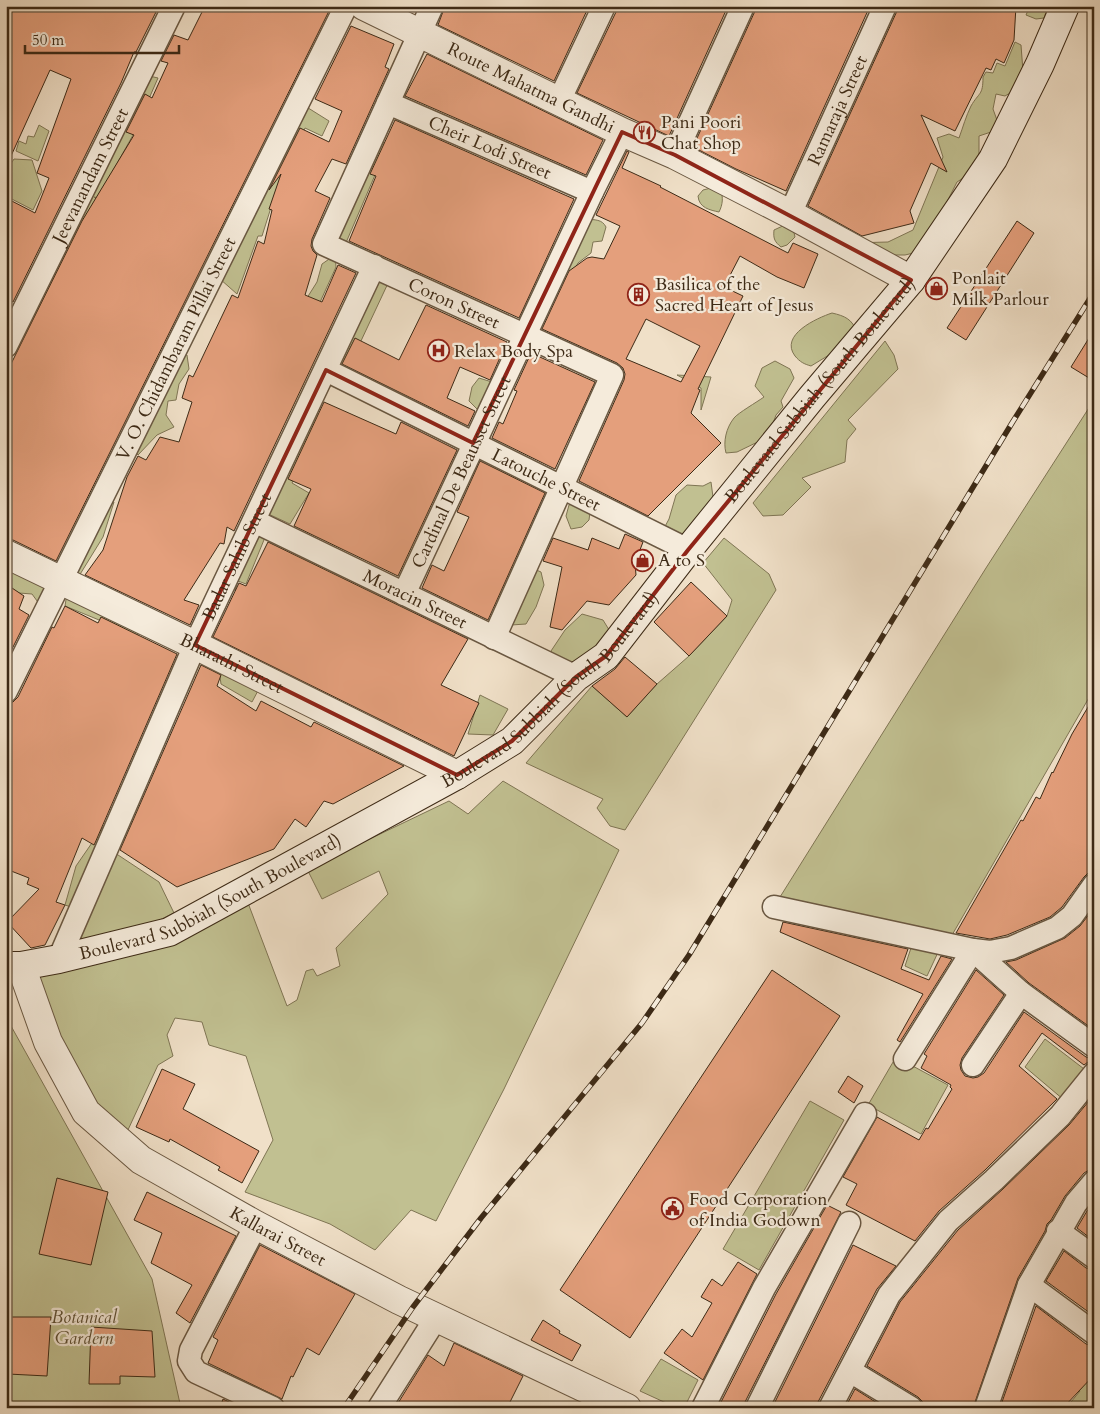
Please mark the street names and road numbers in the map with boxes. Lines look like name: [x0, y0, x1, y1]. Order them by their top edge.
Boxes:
street label: Route Mahatma Gandhi: [443, 36, 619, 139]
street label: Ramaraja Street: [801, 51, 874, 169]
street label: Jeevanandam Street: [45, 103, 134, 250]
street label: Cheir Lodi Street: [424, 110, 555, 185]
street label: V. O. Chidambaram Pillai Street: [110, 232, 242, 465]
street label: Coron Street: [404, 271, 504, 335]
street label: Boulevard Subbiah (South Boulevard): [719, 272, 921, 508]
street label: Cardinal De Beausset Street: [405, 371, 517, 572]
street label: Latouche Street: [488, 442, 605, 517]
street label: Badar Sahib Street: [196, 488, 278, 624]
street label: Moracin Street: [359, 563, 472, 635]
street label: Boulevard Subbiah (South Boulevard): [437, 586, 664, 794]
street label: Bharathi Street: [176, 627, 288, 700]
street label: Boulevard Subbiah (South Boulevard): [76, 828, 346, 966]
street label: Kallarai Street: [225, 1200, 331, 1272]

